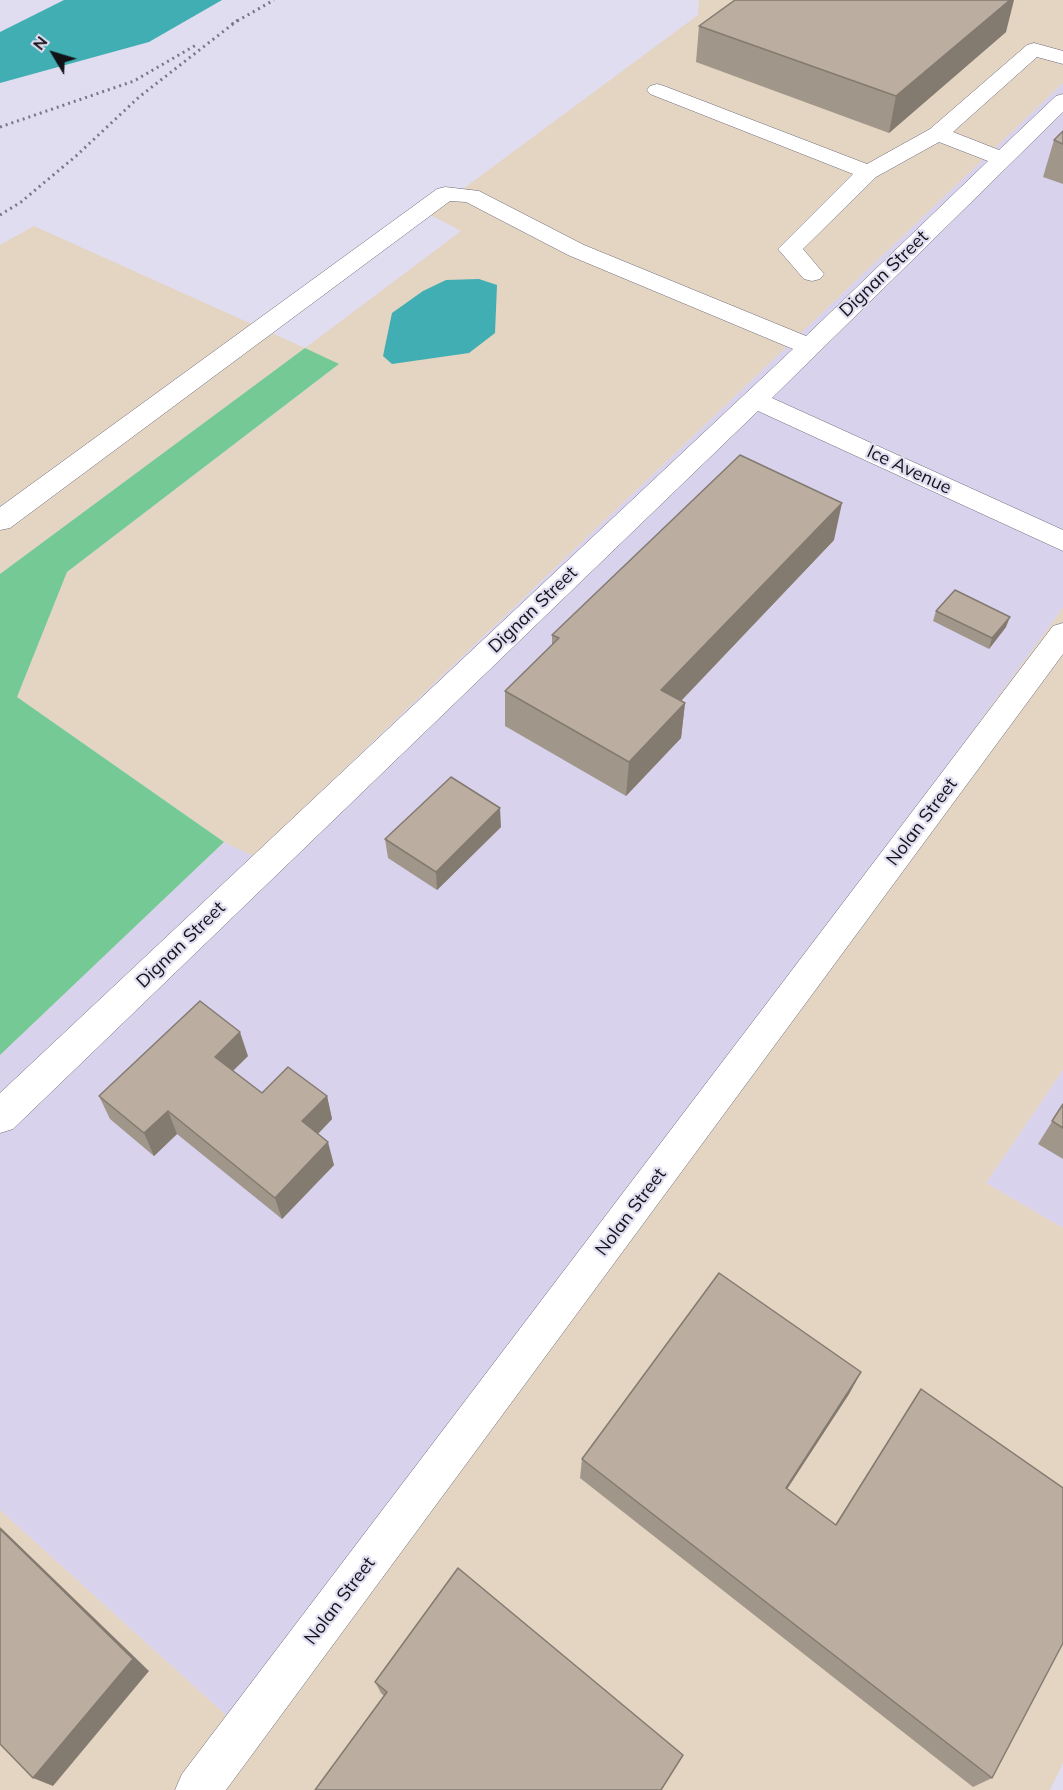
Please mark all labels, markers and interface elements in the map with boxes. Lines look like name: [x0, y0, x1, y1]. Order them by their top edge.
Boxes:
north arrow: [24, 24, 84, 84]
text: N: [28, 32, 51, 54]
street label: Dignan Street: [835, 226, 933, 322]
street label: Ice Avenue: [863, 441, 955, 499]
street label: Dignan Street: [484, 562, 582, 658]
street label: Nolan Street: [882, 774, 962, 870]
street label: Dignan Street: [132, 897, 230, 993]
street label: Nolan Street: [591, 1164, 671, 1260]
street label: Nolan Street: [300, 1553, 380, 1649]

